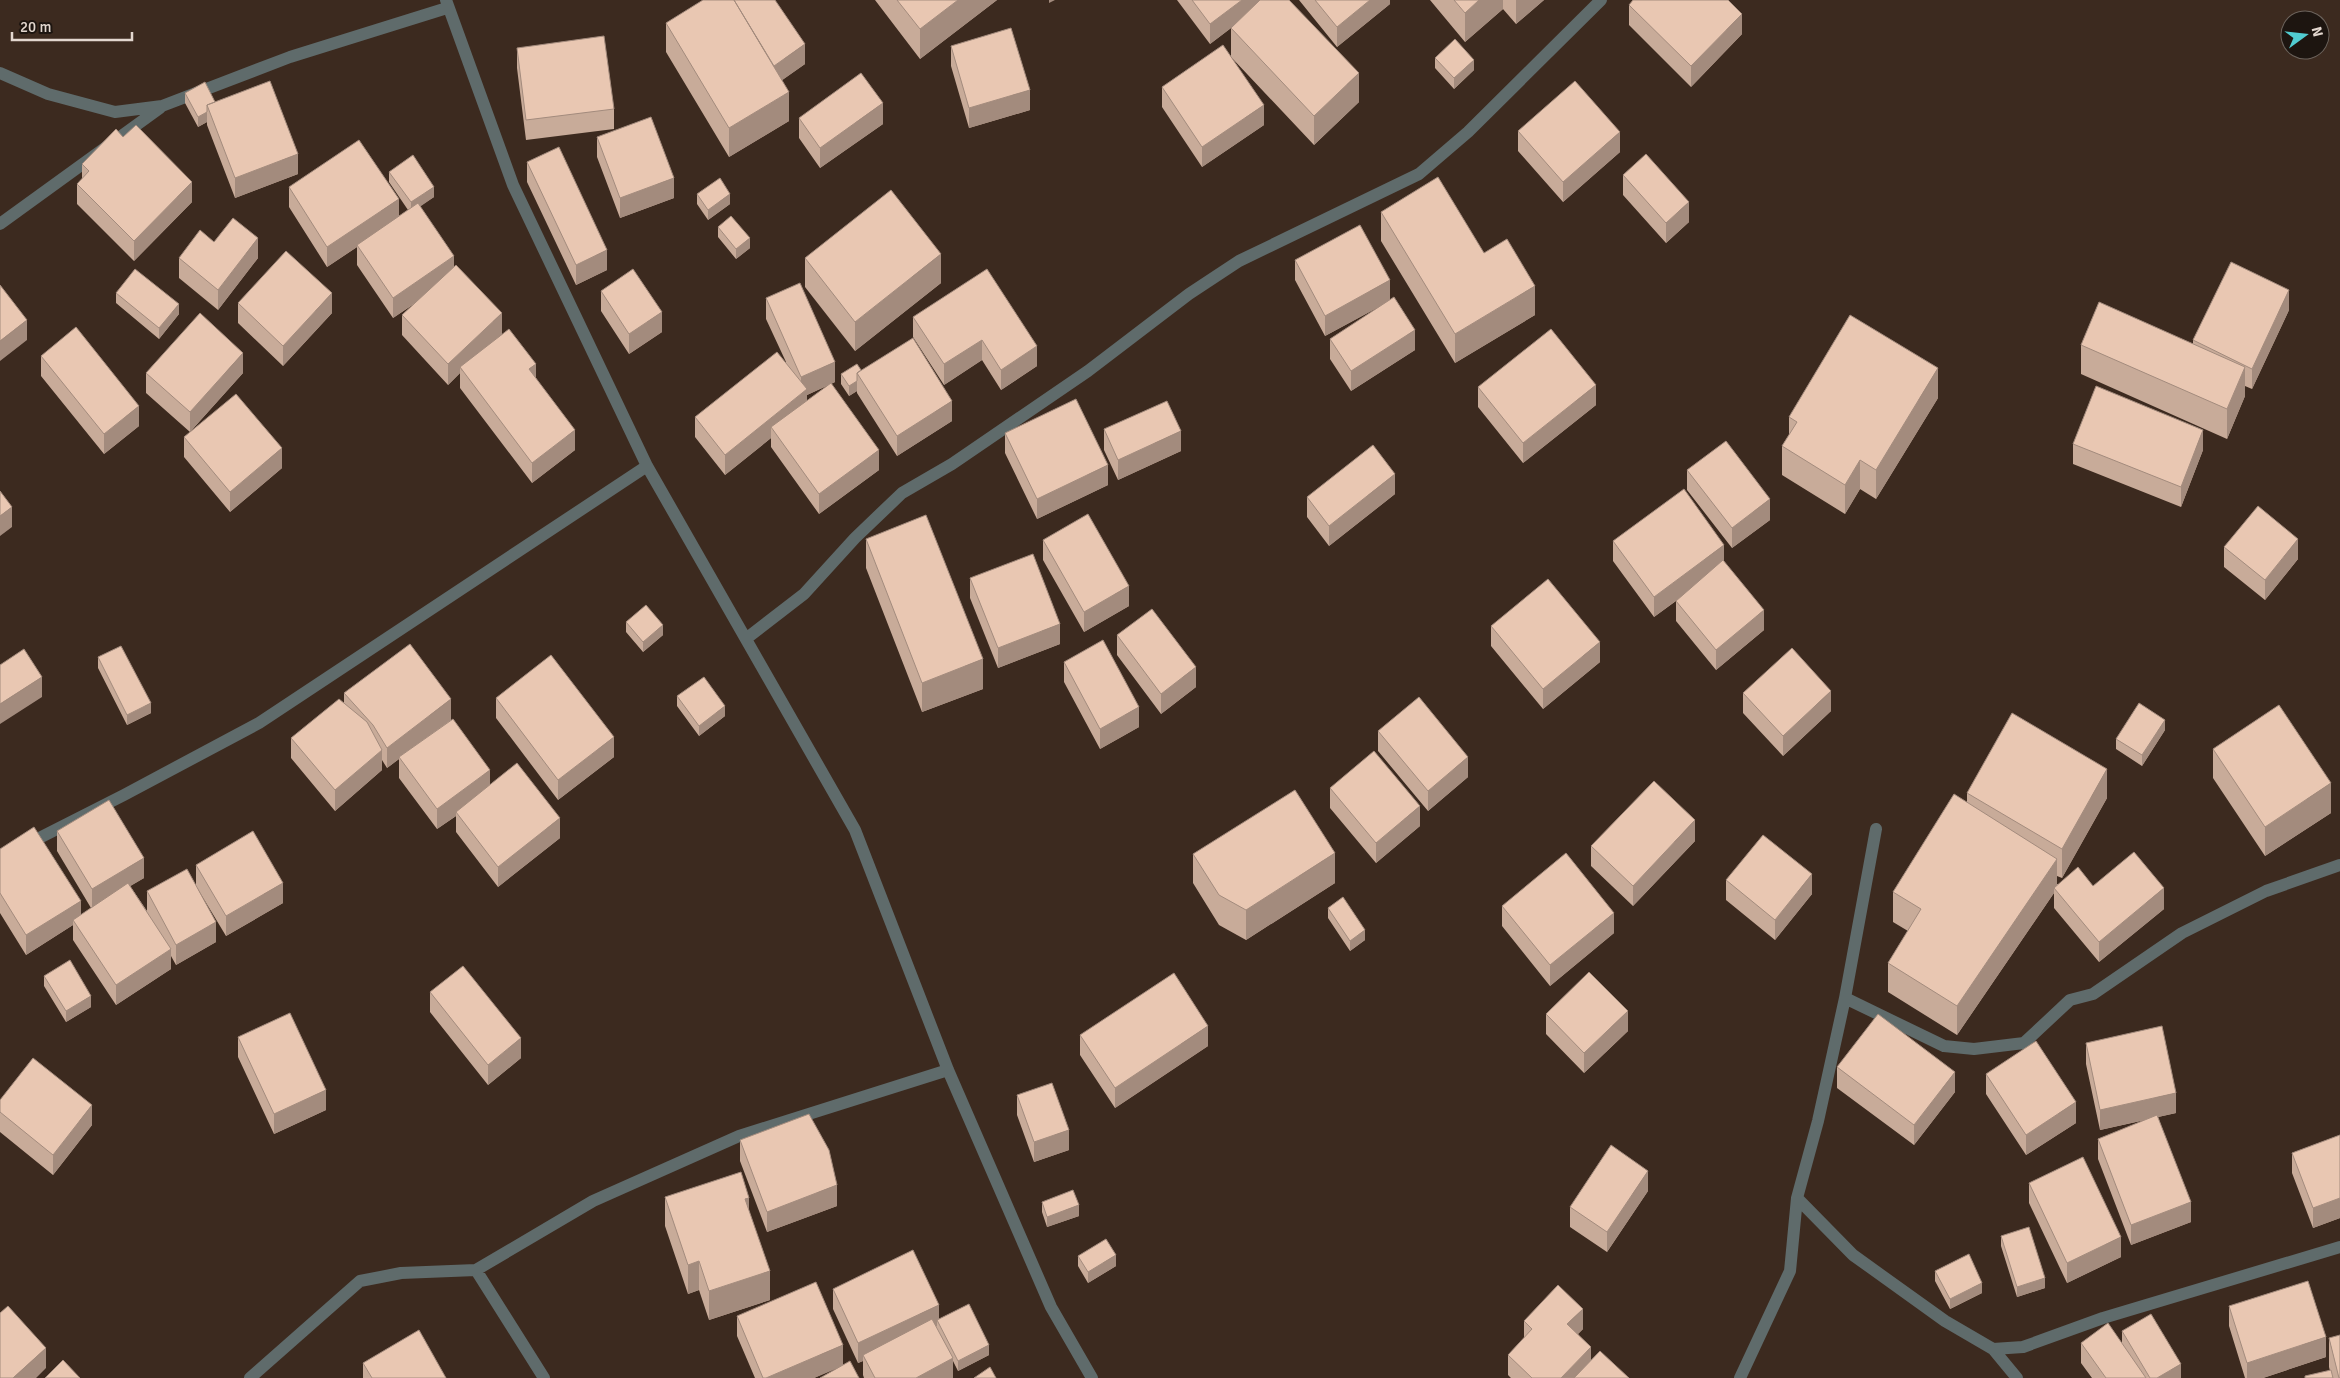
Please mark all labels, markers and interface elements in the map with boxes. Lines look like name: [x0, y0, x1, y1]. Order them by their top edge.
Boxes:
scale bar: [12, 10, 132, 42]
north arrow: [2280, 10, 2330, 60]
text: 20 m: [20, 18, 51, 36]
text: N: [2308, 25, 2327, 39]

